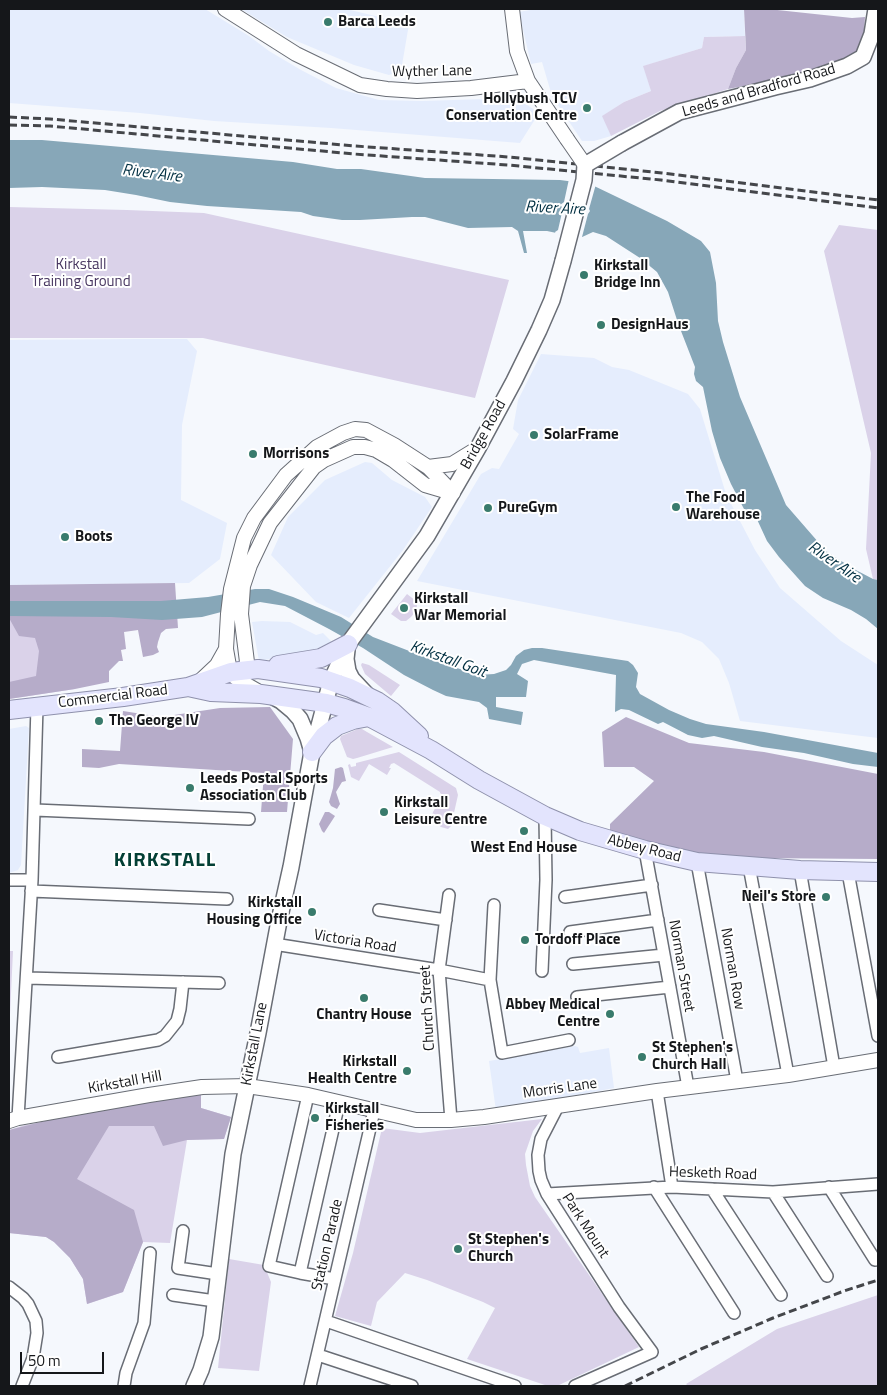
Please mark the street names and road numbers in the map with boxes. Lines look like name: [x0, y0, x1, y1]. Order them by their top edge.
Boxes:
street label: Leeds and Bradford Road: [680, 60, 838, 122]
street label: Wyther Lane: [392, 62, 472, 82]
street label: Bridge Road: [458, 397, 510, 473]
street label: Commercial Road: [57, 681, 169, 713]
street label: Abbey Road: [605, 831, 683, 867]
street label: Norman Street: [664, 919, 698, 1013]
street label: Victoria Road: [312, 927, 398, 957]
street label: Norman Row: [716, 927, 748, 1011]
street label: Church Street: [417, 965, 439, 1051]
street label: Kirkstall Lane: [238, 1001, 272, 1087]
street label: Kirkstall Hill: [87, 1068, 163, 1098]
street label: Morris Lane: [522, 1075, 598, 1103]
street label: Hesketh Road: [669, 1163, 757, 1185]
street label: Park Mount: [557, 1190, 613, 1262]
street label: Station Parade: [309, 1198, 347, 1292]

